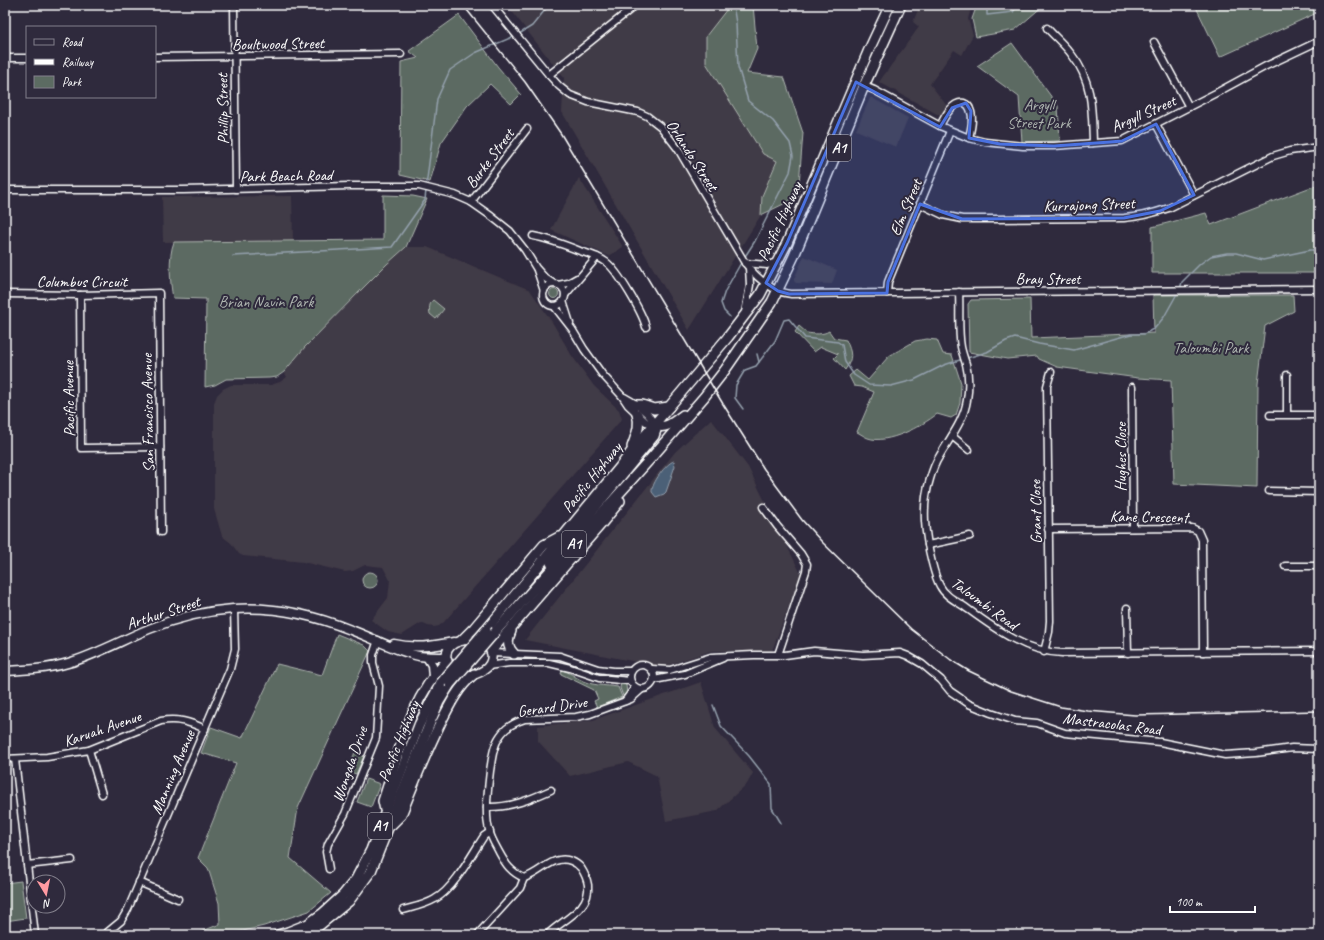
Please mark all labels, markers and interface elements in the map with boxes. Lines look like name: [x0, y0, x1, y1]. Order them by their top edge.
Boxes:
legend: [26, 26, 156, 98]
street label: Boultwood Street: [232, 33, 326, 55]
text: Road: [62, 34, 84, 50]
text: Railway: [62, 54, 94, 70]
street label: Phillip Street: [212, 72, 234, 145]
text: Park: [62, 74, 83, 90]
street label: Argyll Street: [1108, 90, 1180, 137]
park label: Argyll Street Park: [1007, 95, 1072, 133]
street label: Orlando Street: [662, 116, 724, 196]
street label: Burke Street: [461, 123, 520, 192]
road number: A1: [827, 135, 851, 161]
street label: Park Beach Road: [240, 165, 335, 187]
street label: Elm Street: [885, 175, 927, 239]
street label: Pacific Highway: [753, 177, 808, 264]
street label: Kurrajong Street: [1043, 193, 1137, 217]
street label: Bray Street: [1016, 269, 1082, 289]
street label: Columbus Circuit: [37, 272, 129, 292]
park label: Brian Navin Park: [219, 292, 314, 312]
park label: Taloumbi Park: [1173, 338, 1250, 358]
street label: San Francisco Avenue: [137, 352, 159, 472]
street label: Pacific Avenue: [58, 359, 80, 437]
street label: Hughes Close: [1111, 421, 1131, 492]
street label: Pacific Highway: [557, 437, 627, 517]
street label: Grant Close: [1025, 478, 1047, 544]
street label: Kane Crescent: [1110, 506, 1191, 528]
road number: A1: [562, 531, 586, 557]
street label: Taloumbi Road: [947, 573, 1024, 636]
street label: Arthur Street: [124, 591, 204, 634]
street label: Gerard Drive: [516, 692, 590, 722]
street label: Pacific Highway: [374, 697, 425, 785]
street label: Karuah Avenue: [61, 706, 145, 752]
street label: Mastracolas Road: [1062, 708, 1165, 740]
street label: Wongala Drive: [328, 722, 373, 805]
street label: Manning Avenue: [146, 726, 200, 817]
road number: A1: [368, 813, 392, 839]
north arrow: [26, 874, 66, 914]
scale bar: [1170, 888, 1255, 914]
text: 100 m: [1176, 894, 1203, 910]
text: N: [41, 896, 52, 912]

